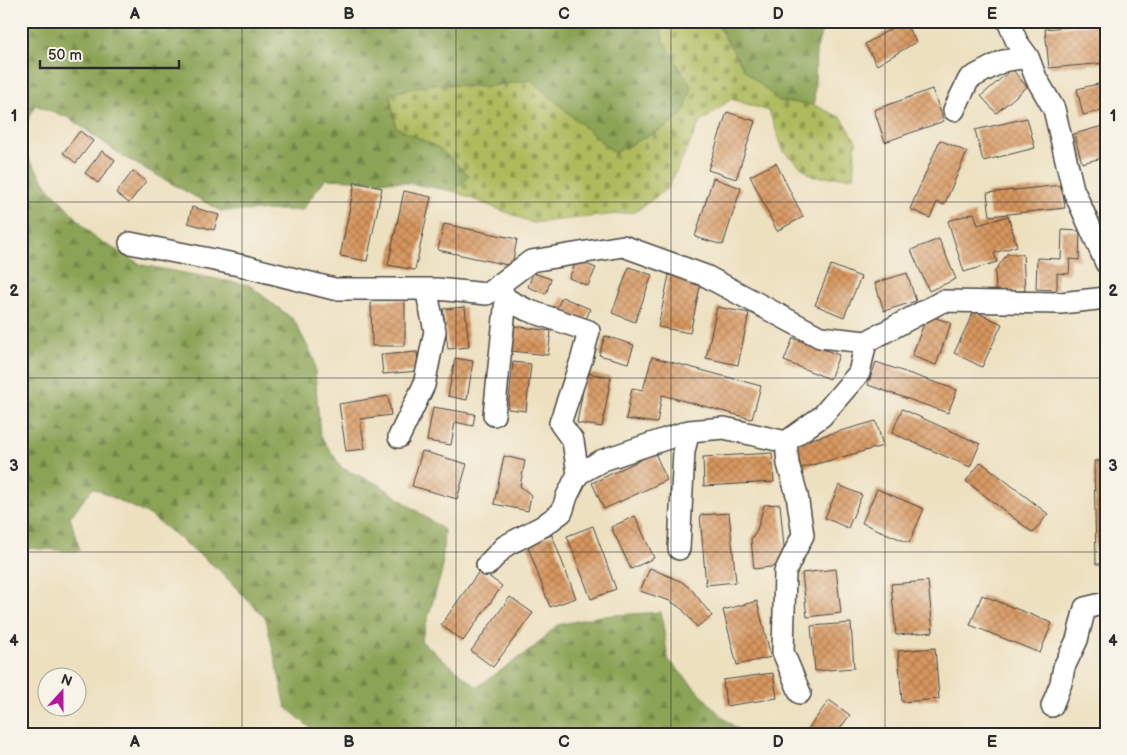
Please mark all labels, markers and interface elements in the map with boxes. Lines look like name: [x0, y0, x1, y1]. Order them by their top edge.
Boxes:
text: A: [129, 5, 140, 24]
text: B: [343, 5, 355, 24]
text: C: [558, 5, 570, 24]
text: D: [772, 5, 784, 24]
text: E: [987, 5, 997, 24]
scale bar: [40, 38, 179, 70]
text: 50 m: [48, 46, 82, 65]
text: 1: [11, 107, 17, 126]
text: 1: [1110, 107, 1116, 126]
text: 2: [9, 282, 19, 301]
text: 2: [1108, 282, 1118, 301]
text: 3: [9, 457, 19, 476]
text: 3: [1108, 457, 1118, 476]
text: 4: [9, 632, 19, 651]
text: 4: [1108, 632, 1118, 651]
north arrow: [38, 668, 88, 718]
text: N: [59, 671, 74, 690]
text: A: [129, 733, 140, 752]
text: B: [343, 733, 355, 752]
text: C: [558, 733, 570, 752]
text: D: [772, 733, 784, 752]
text: E: [987, 733, 997, 752]

